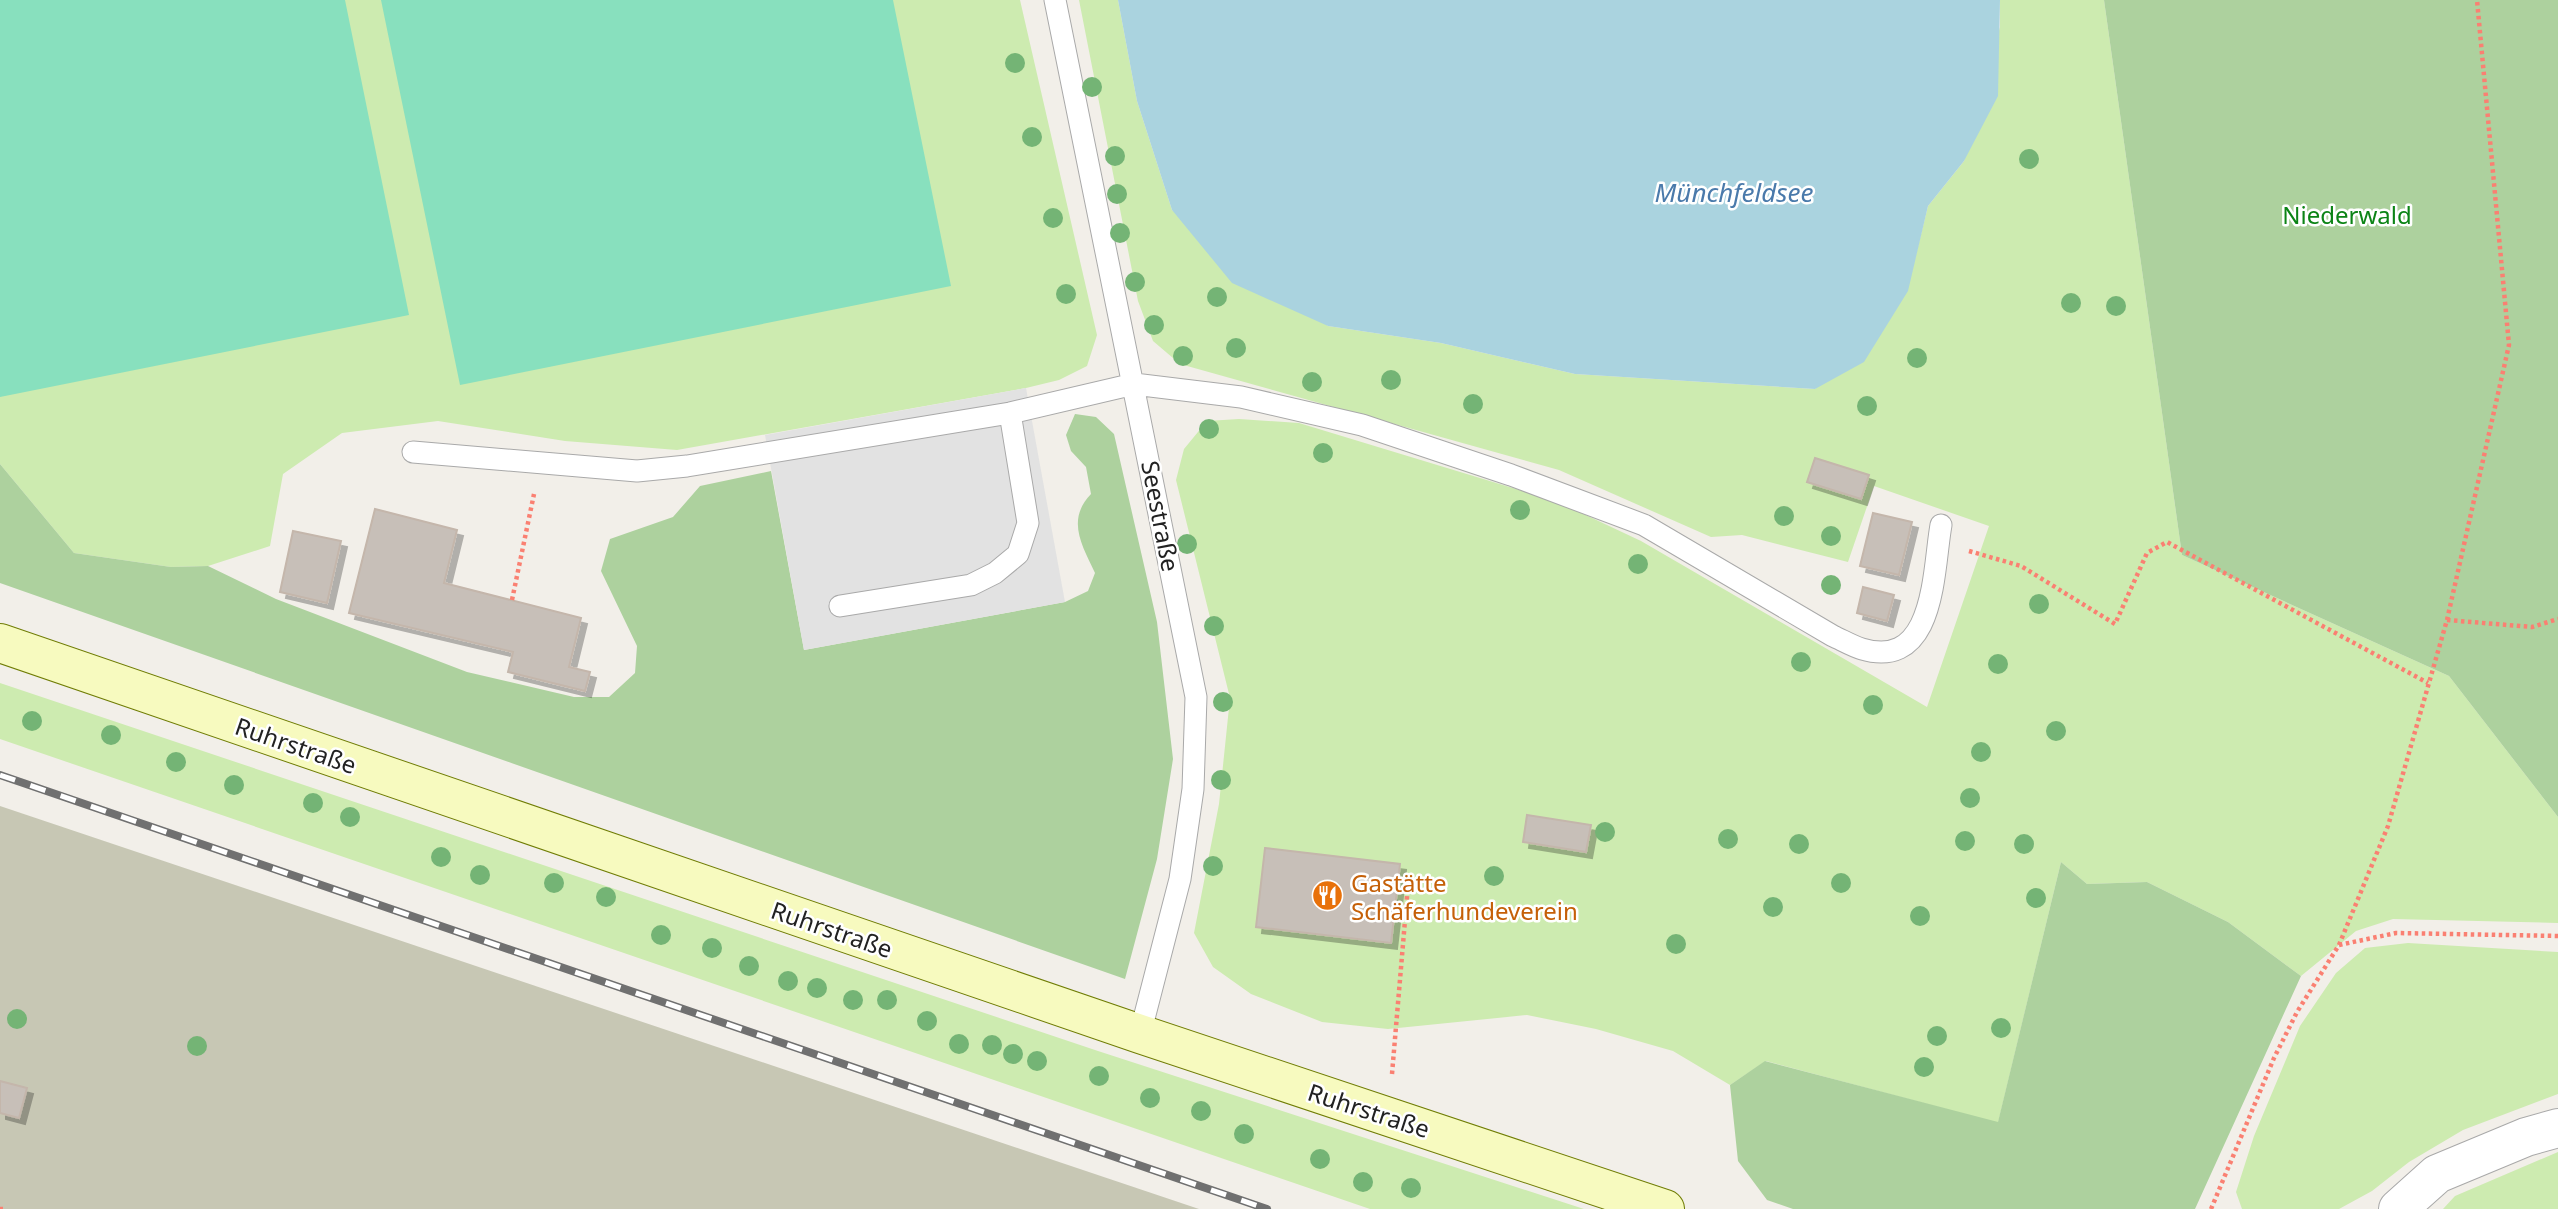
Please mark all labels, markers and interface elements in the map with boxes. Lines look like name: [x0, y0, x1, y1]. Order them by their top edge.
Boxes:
water label: Münchfeldsee: [1655, 174, 1814, 210]
park label: Niederwald: [2282, 198, 2412, 231]
street label: Seestraße: [1134, 458, 1188, 574]
street label: Ruhrstraße: [231, 709, 361, 781]
place label: Gastätte Schäferhundeverein: [1351, 866, 1578, 927]
restaurant icon: Gastätte Schäferhundeverein: [1311, 879, 1345, 913]
street label: Ruhrstraße: [767, 893, 897, 965]
street label: Ruhrstraße: [1304, 1075, 1434, 1145]

